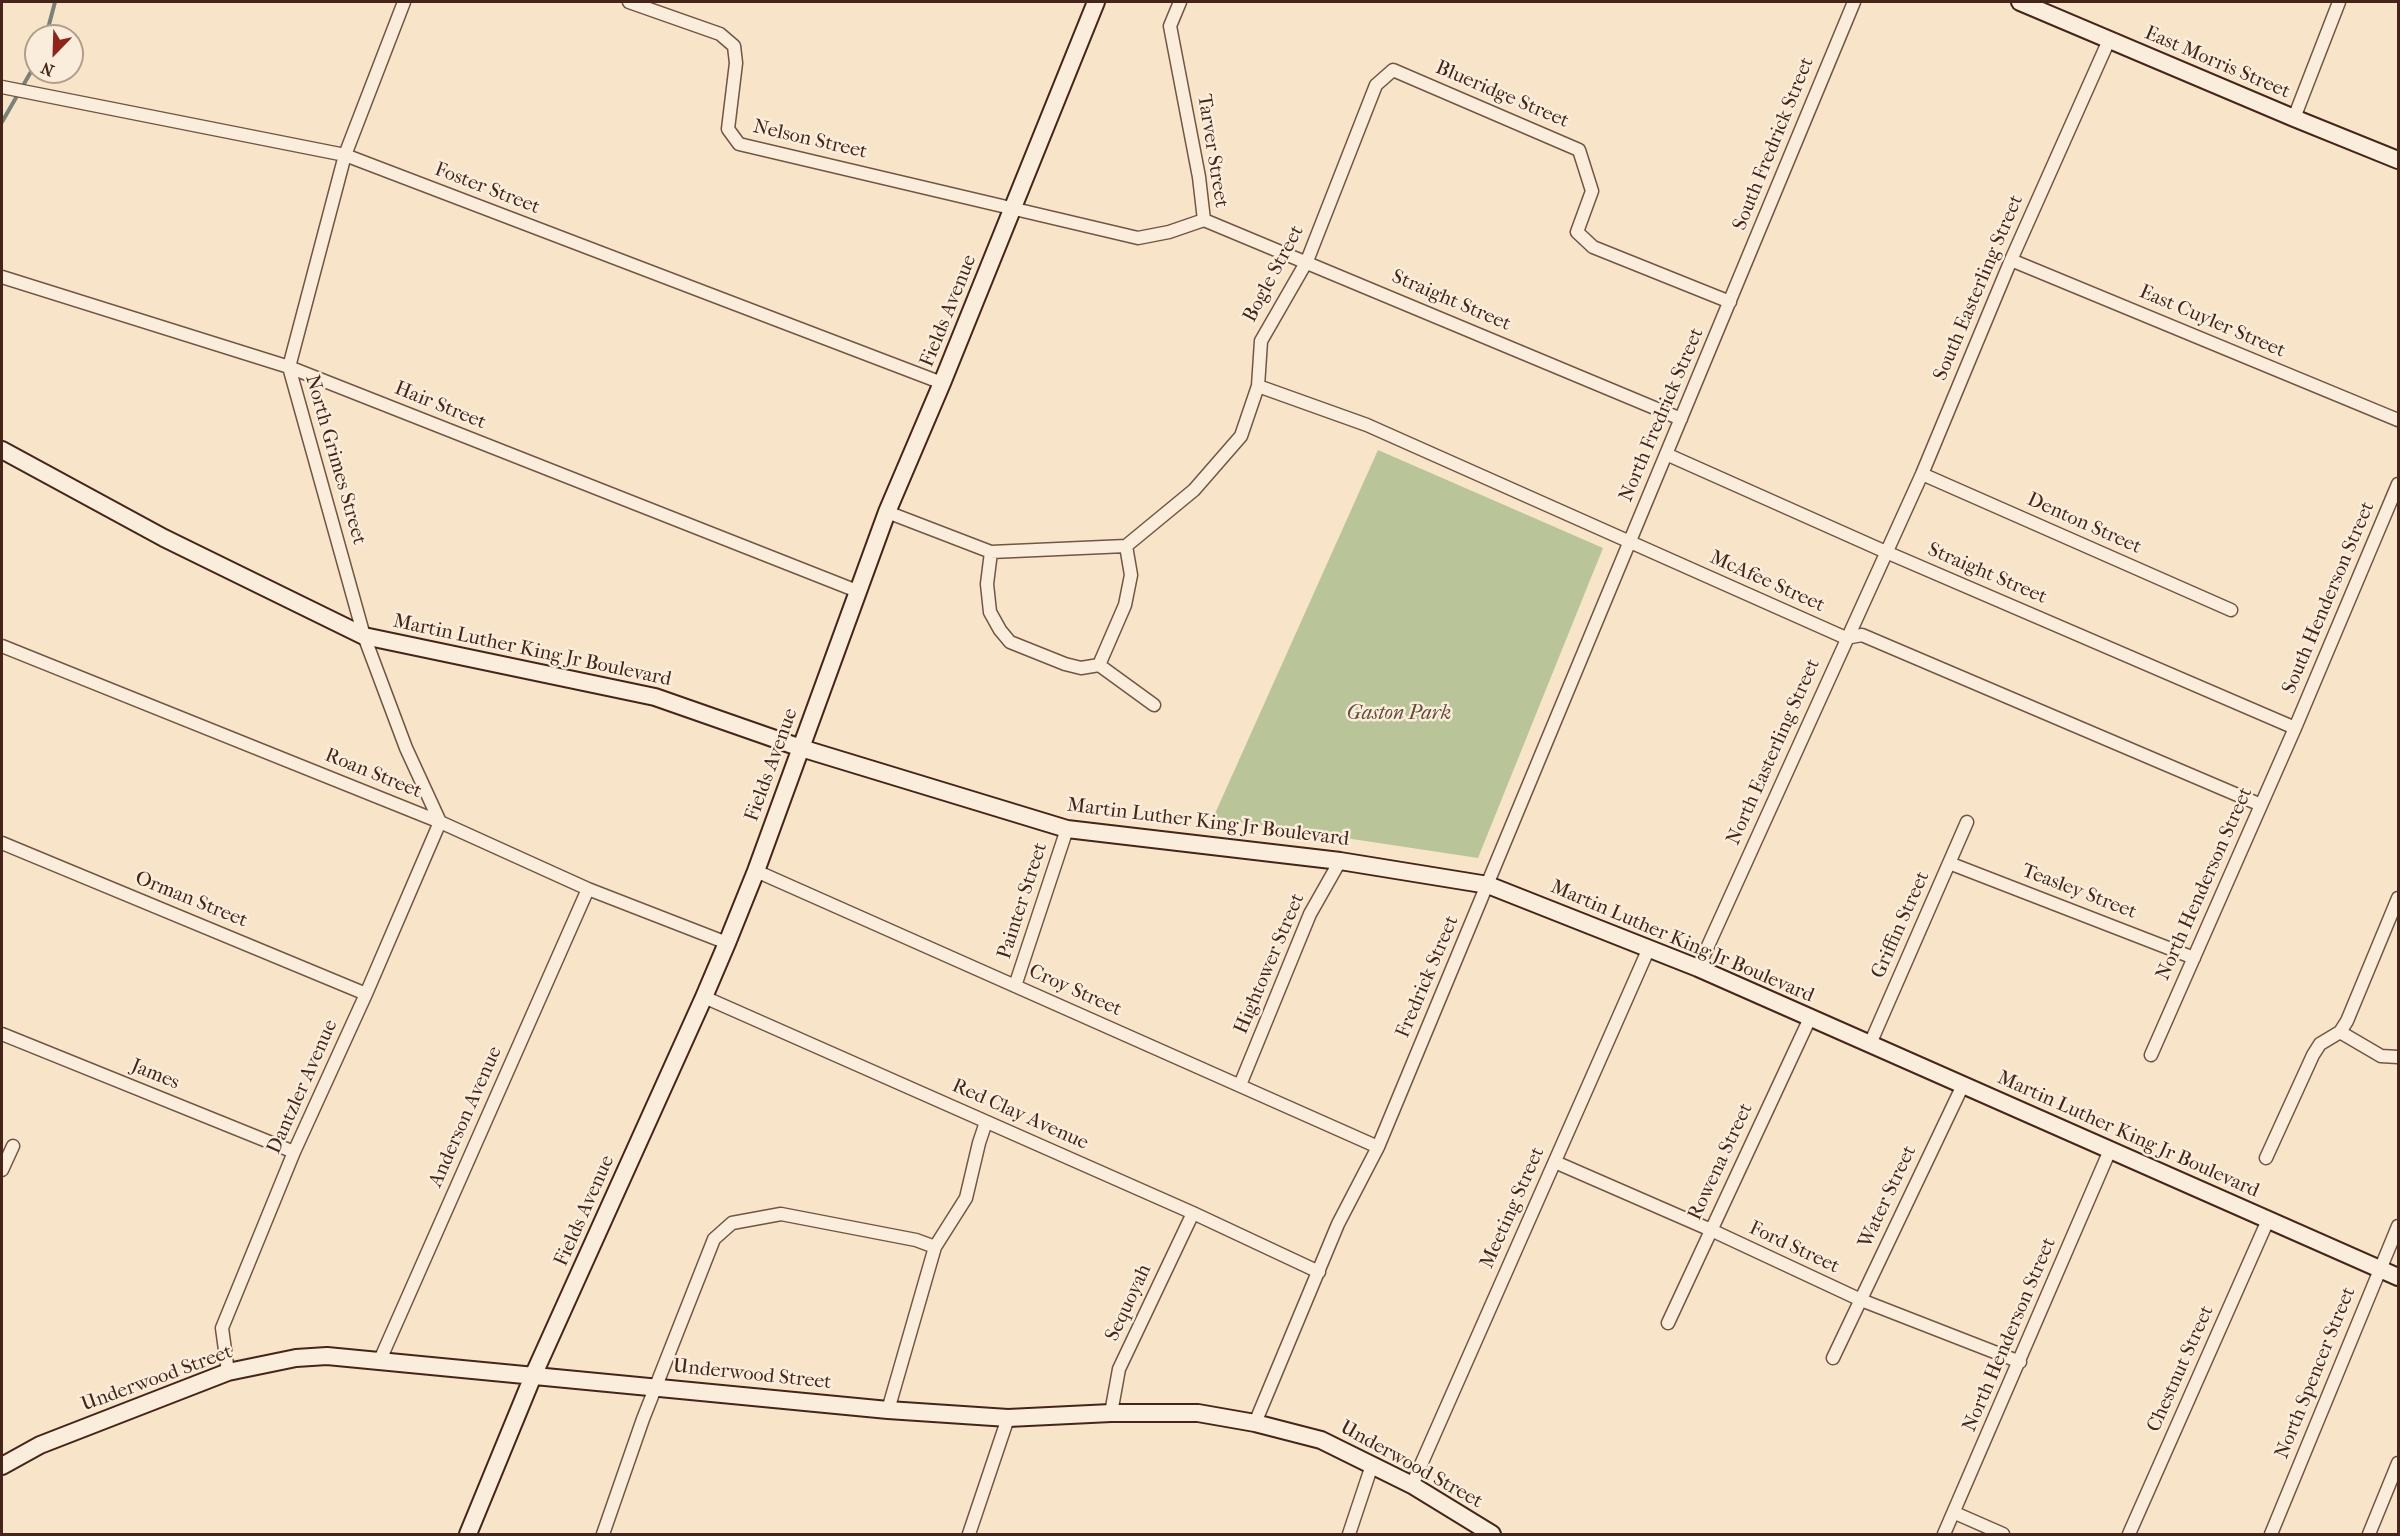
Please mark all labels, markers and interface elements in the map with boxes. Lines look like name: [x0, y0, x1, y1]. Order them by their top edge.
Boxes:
street label: East Morris Street: [2141, 22, 2293, 104]
north arrow: [24, 24, 84, 84]
street label: South Fredrick Street: [1728, 54, 1820, 234]
street label: Blueridge Street: [1432, 56, 1572, 134]
text: N: [38, 58, 57, 80]
street label: Tarver Street: [1191, 93, 1233, 209]
street label: Nelson Street: [751, 115, 869, 165]
street label: Foster Street: [431, 158, 543, 220]
street label: South Easterling Street: [1929, 192, 2029, 384]
street label: Bogle Street: [1238, 221, 1310, 327]
street label: Fields Avenue: [916, 251, 982, 371]
street label: Straight Street: [1388, 265, 1514, 337]
street label: East Cuyler Street: [2135, 280, 2289, 364]
street label: North Fredrick Street: [1615, 325, 1709, 505]
street label: North Grimes Street: [299, 372, 371, 548]
street label: Hair Street: [391, 377, 489, 435]
street label: Denton Street: [2023, 488, 2145, 560]
street label: South Henderson Street: [2278, 498, 2380, 698]
street label: Straight Street: [1924, 538, 2050, 610]
street label: McAfee Street: [1706, 546, 1828, 618]
street label: Martin Luther King Jr Boulevard: [391, 610, 673, 692]
street label: North Easterling Street: [1722, 655, 1826, 849]
park label: Gaston Park: [1347, 702, 1451, 726]
street label: Fields Avenue: [740, 705, 804, 825]
street label: Roan Street: [321, 744, 425, 804]
street label: North Henderson Street: [2152, 784, 2258, 984]
street label: Martin Luther King Jr Boulevard: [1066, 794, 1350, 852]
street label: Painter Street: [993, 840, 1053, 962]
street label: Teasley Street: [2018, 859, 2140, 925]
street label: Orman Street: [131, 867, 251, 933]
street label: Griffin Street: [1867, 868, 1935, 982]
street label: Martin Luther King Jr Boulevard: [1547, 875, 1817, 1009]
street label: Hightower Street: [1230, 890, 1310, 1038]
street label: Fredrick Street: [1391, 912, 1465, 1042]
street label: Croy Street: [1025, 960, 1125, 1022]
street label: Dantzler Avenue: [263, 1016, 343, 1158]
street label: Anderson Avenue: [424, 1043, 508, 1191]
street label: James: [127, 1054, 183, 1096]
street label: Martin Luther King Jr Boulevard: [1993, 1066, 2263, 1204]
street label: Red Clay Avenue: [948, 1074, 1092, 1156]
street label: Rowena Street: [1683, 1100, 1759, 1224]
street label: Water Street: [1854, 1142, 1922, 1252]
street label: Meeting Street: [1476, 1144, 1550, 1272]
street label: Fields Avenue: [550, 1152, 620, 1270]
street label: Ford Street: [1745, 1217, 1843, 1279]
street label: North Henderson Street: [1958, 1234, 2062, 1436]
street label: Sequoyah: [1101, 1261, 1157, 1345]
street label: North Spencer Street: [2271, 1284, 2361, 1462]
street label: Chestnut Street: [2142, 1302, 2220, 1436]
street label: Underwood Street: [78, 1340, 236, 1418]
street label: Underwood Street: [672, 1355, 832, 1395]
street label: Underwood Street: [1336, 1416, 1486, 1514]

